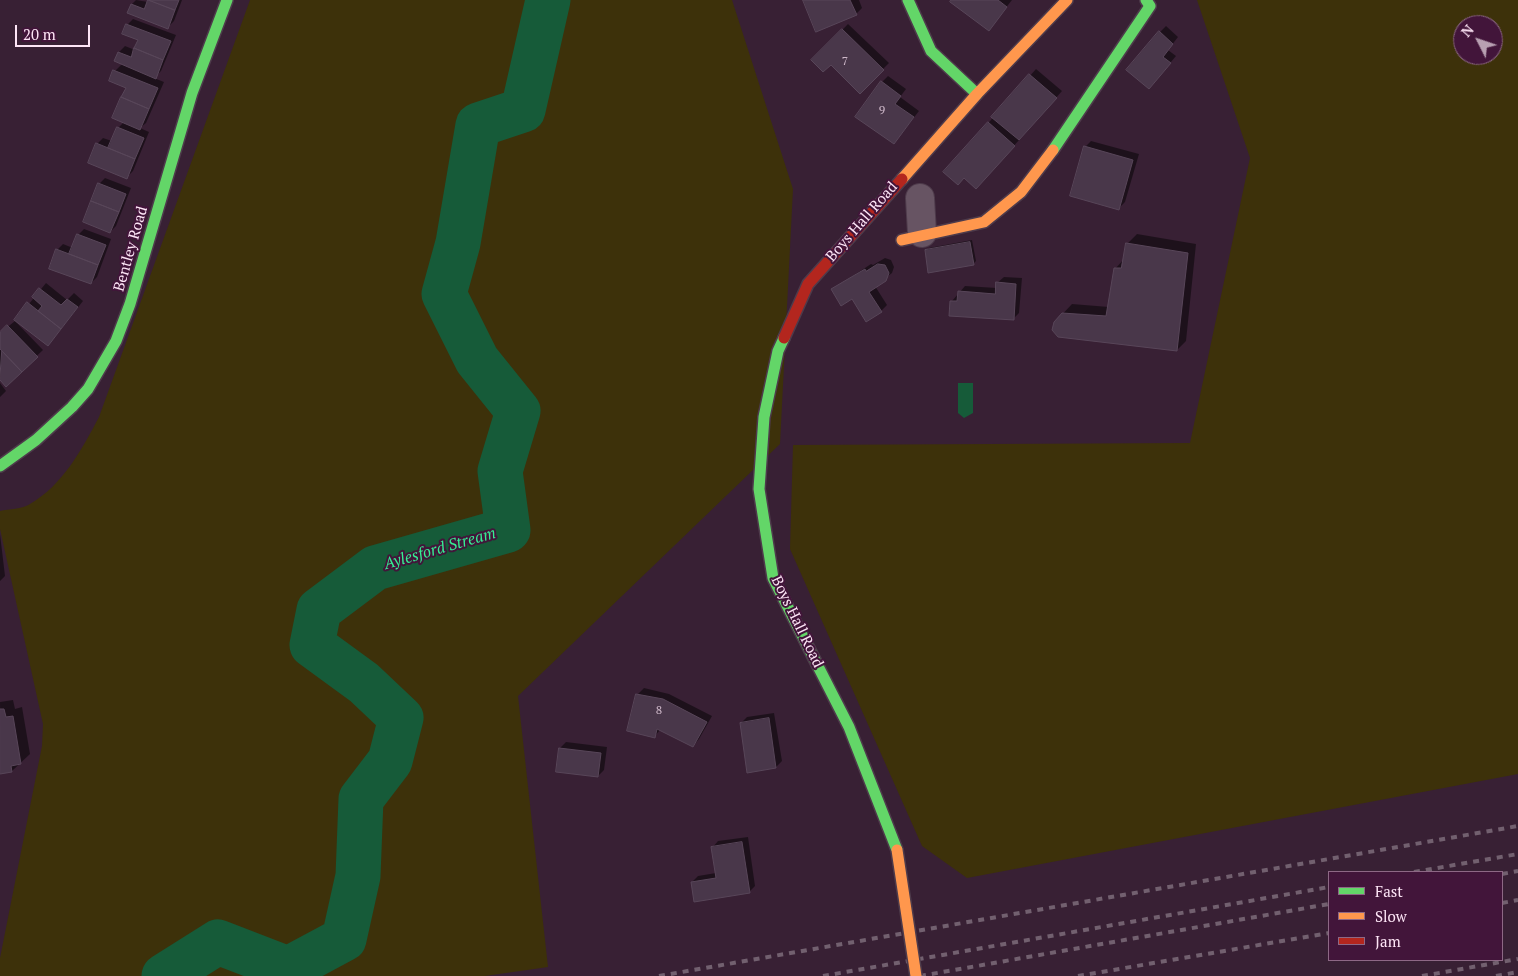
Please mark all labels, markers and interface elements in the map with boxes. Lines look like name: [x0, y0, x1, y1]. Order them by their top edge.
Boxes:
scale bar: [18, 15, 92, 47]
north arrow: [1453, 15, 1503, 65]
text: N: [1456, 20, 1478, 41]
text: 20 m: [23, 24, 56, 44]
house number: 7: [842, 55, 848, 69]
house number: 9: [879, 104, 885, 118]
street label: Boys Hall Road: [823, 179, 901, 265]
street label: Bentley Road: [110, 204, 152, 294]
water label: Aylesford Stream: [382, 524, 498, 574]
street label: Boys Hall Road: [767, 573, 827, 671]
house number: 8: [656, 704, 662, 718]
legend: [1328, 871, 1503, 961]
text: Fast: [1375, 881, 1403, 901]
text: Slow: [1375, 906, 1407, 926]
text: Jam: [1375, 931, 1401, 951]

